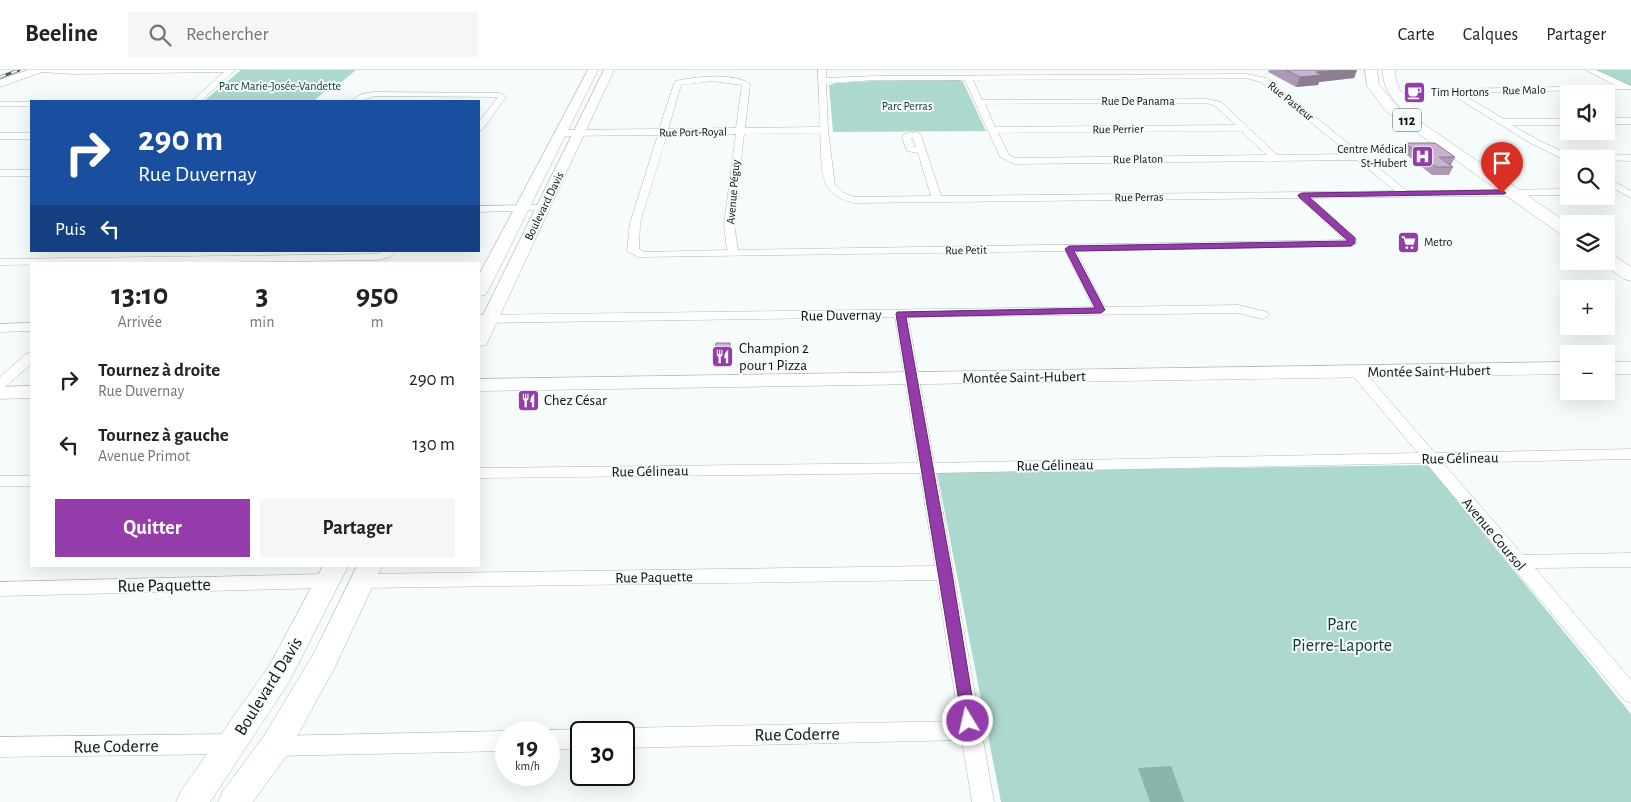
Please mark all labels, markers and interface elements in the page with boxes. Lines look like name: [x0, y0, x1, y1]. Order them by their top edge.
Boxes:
search box: [128, 12, 478, 57]
icon: search: [146, 21, 174, 49]
text: Beeline: [25, 22, 98, 46]
text: Rechercher: [186, 25, 269, 44]
text: Carte: [1398, 26, 1435, 44]
text: Calques: [1463, 26, 1518, 44]
text: Partager: [1546, 26, 1606, 44]
street label: Rue Pasteur: [1266, 79, 1316, 123]
park label: Parc Marie-Josée-Vandette: [219, 80, 341, 92]
cafe icon: Tim Hortons: [1403, 80, 1427, 104]
street label: Rue Malo: [1502, 84, 1546, 96]
map controls: [1560, 85, 1615, 400]
button: sound: [1560, 85, 1615, 140]
place label: Tim Hortons: [1431, 86, 1489, 98]
street label: Rue De Panama: [1101, 95, 1175, 107]
park label: Parc Perras: [882, 100, 932, 112]
road number: 112: [1393, 108, 1421, 132]
icon: right: [55, 120, 120, 185]
text: 290 m: [138, 122, 223, 157]
street label: Rue Perrier: [1092, 123, 1144, 135]
street label: Rue Port-Royal: [659, 125, 727, 140]
pin: [1481, 142, 1523, 193]
place label: Centre Médical St-Hubert: [1337, 143, 1407, 169]
hospital icon: Centre Médical St-Hubert: [1411, 144, 1435, 168]
icon: arrive: [1488, 149, 1516, 177]
button: search: [1560, 150, 1615, 205]
street label: Rue Platon: [1113, 153, 1163, 165]
street label: Avenue Péguy: [724, 159, 743, 225]
text: Rue Duvernay: [138, 163, 257, 185]
street label: Boulevard Davis: [522, 170, 566, 242]
street label: Rue Perras: [1114, 191, 1164, 203]
icon: left: [96, 215, 124, 243]
button: layers: [1560, 215, 1615, 270]
text: Puis: [55, 220, 86, 239]
supermarket icon: Metro: [1396, 230, 1420, 254]
place label: Metro: [1424, 236, 1452, 248]
street label: Rue Petit: [945, 244, 987, 256]
text: 13:10: [111, 280, 168, 310]
text: 3: [256, 280, 268, 310]
text: 950: [356, 280, 399, 310]
button: +: [1560, 280, 1615, 335]
street label: Rue Duvernay: [800, 307, 882, 324]
text: Arrivée: [117, 314, 162, 330]
text: min: [250, 314, 274, 330]
text: m: [371, 314, 384, 330]
place label: Champion 2 pour 1 Pizza: [739, 341, 809, 373]
restaurant icon: Champion 2 pour 1 Pizza: [711, 345, 735, 369]
button: −: [1560, 345, 1615, 400]
text: Tournez à droite: [98, 361, 220, 380]
street label: Montée Saint-Hubert: [1367, 363, 1491, 380]
icon: right: [55, 366, 83, 394]
street label: Montée Saint-Hubert: [962, 369, 1086, 386]
text: 290 m: [409, 370, 455, 389]
text: Rue Duvernay: [98, 383, 184, 399]
restaurant icon: Chez César: [516, 388, 540, 412]
place label: Chez César: [544, 393, 607, 408]
text: Tournez à gauche: [98, 426, 229, 445]
icon: left: [55, 431, 83, 459]
text: 130 m: [412, 435, 455, 454]
text: Avenue Primot: [98, 448, 190, 464]
street label: Rue Gélineau: [1421, 450, 1499, 467]
street label: Rue Gélineau: [1016, 457, 1094, 474]
street label: Rue Gélineau: [611, 463, 689, 480]
street label: Avenue Coursol: [1459, 495, 1528, 574]
button: Quitter: [55, 499, 250, 557]
button: Partager: [260, 499, 455, 557]
street label: Rue Paquette: [615, 569, 693, 586]
street label: Rue Paquette: [117, 576, 211, 596]
park label: Parc Pierre-Laporte: [1292, 616, 1392, 655]
street label: Boulevard Davis: [232, 634, 306, 739]
position arrow: [941, 694, 993, 746]
speed limit sign: 30: [570, 721, 635, 786]
street label: Rue Coderre: [754, 725, 840, 745]
text: 19: [517, 735, 538, 760]
street label: Rue Coderre: [73, 737, 159, 757]
text: km/h: [515, 760, 540, 772]

